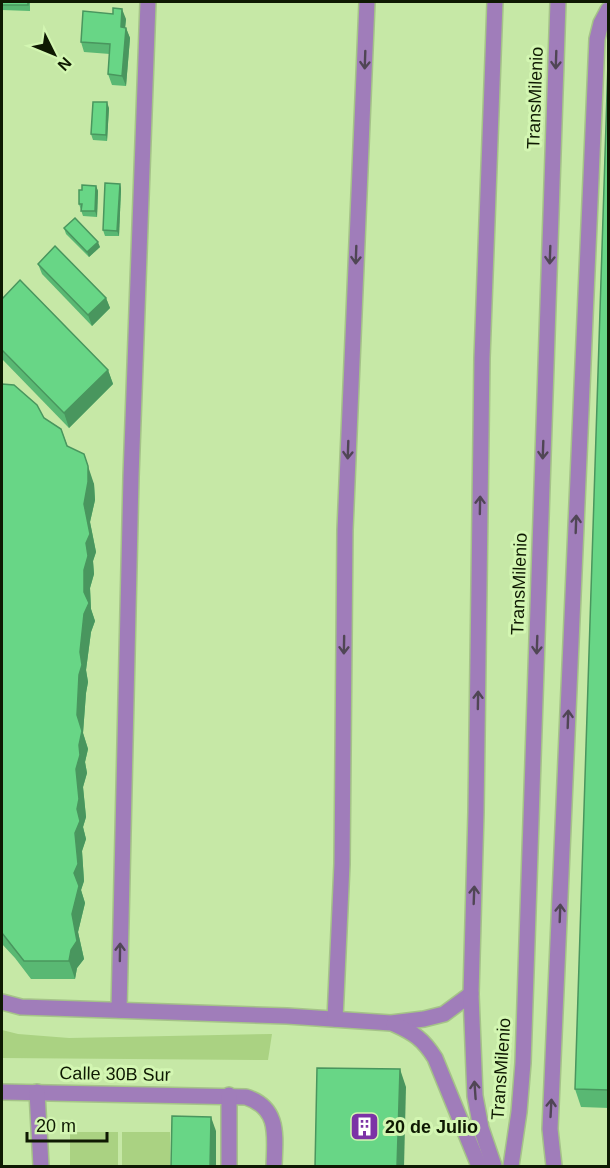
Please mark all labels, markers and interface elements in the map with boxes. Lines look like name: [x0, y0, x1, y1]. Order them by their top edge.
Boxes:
north arrow: [24, 24, 84, 84]
street label: TransMilenio: [523, 46, 547, 150]
one-way arrow: [359, 49, 370, 69]
one-way arrow: [550, 49, 562, 69]
text: N: [54, 54, 75, 74]
one-way arrow: [351, 244, 362, 264]
one-way arrow: [544, 244, 555, 264]
one-way arrow: [343, 439, 354, 459]
one-way arrow: [538, 439, 549, 459]
one-way arrow: [474, 495, 486, 515]
one-way arrow: [571, 514, 582, 534]
street label: TransMilenio: [507, 532, 531, 636]
one-way arrow: [338, 634, 350, 654]
one-way arrow: [531, 634, 542, 654]
one-way arrow: [472, 690, 483, 710]
one-way arrow: [562, 709, 574, 729]
one-way arrow: [468, 885, 480, 905]
one-way arrow: [554, 904, 565, 924]
one-way arrow: [115, 942, 126, 962]
street label: TransMilenio: [487, 1017, 515, 1121]
street label: Calle 30B Sur: [59, 1063, 171, 1085]
one-way arrow: [469, 1080, 480, 1100]
one-way arrow: [546, 1099, 557, 1119]
scale bar: [27, 1105, 106, 1143]
building icon: 20 de Julio: [348, 1111, 380, 1143]
text: 20 m: [36, 1116, 76, 1136]
place label: 20 de Julio: [385, 1117, 478, 1137]

